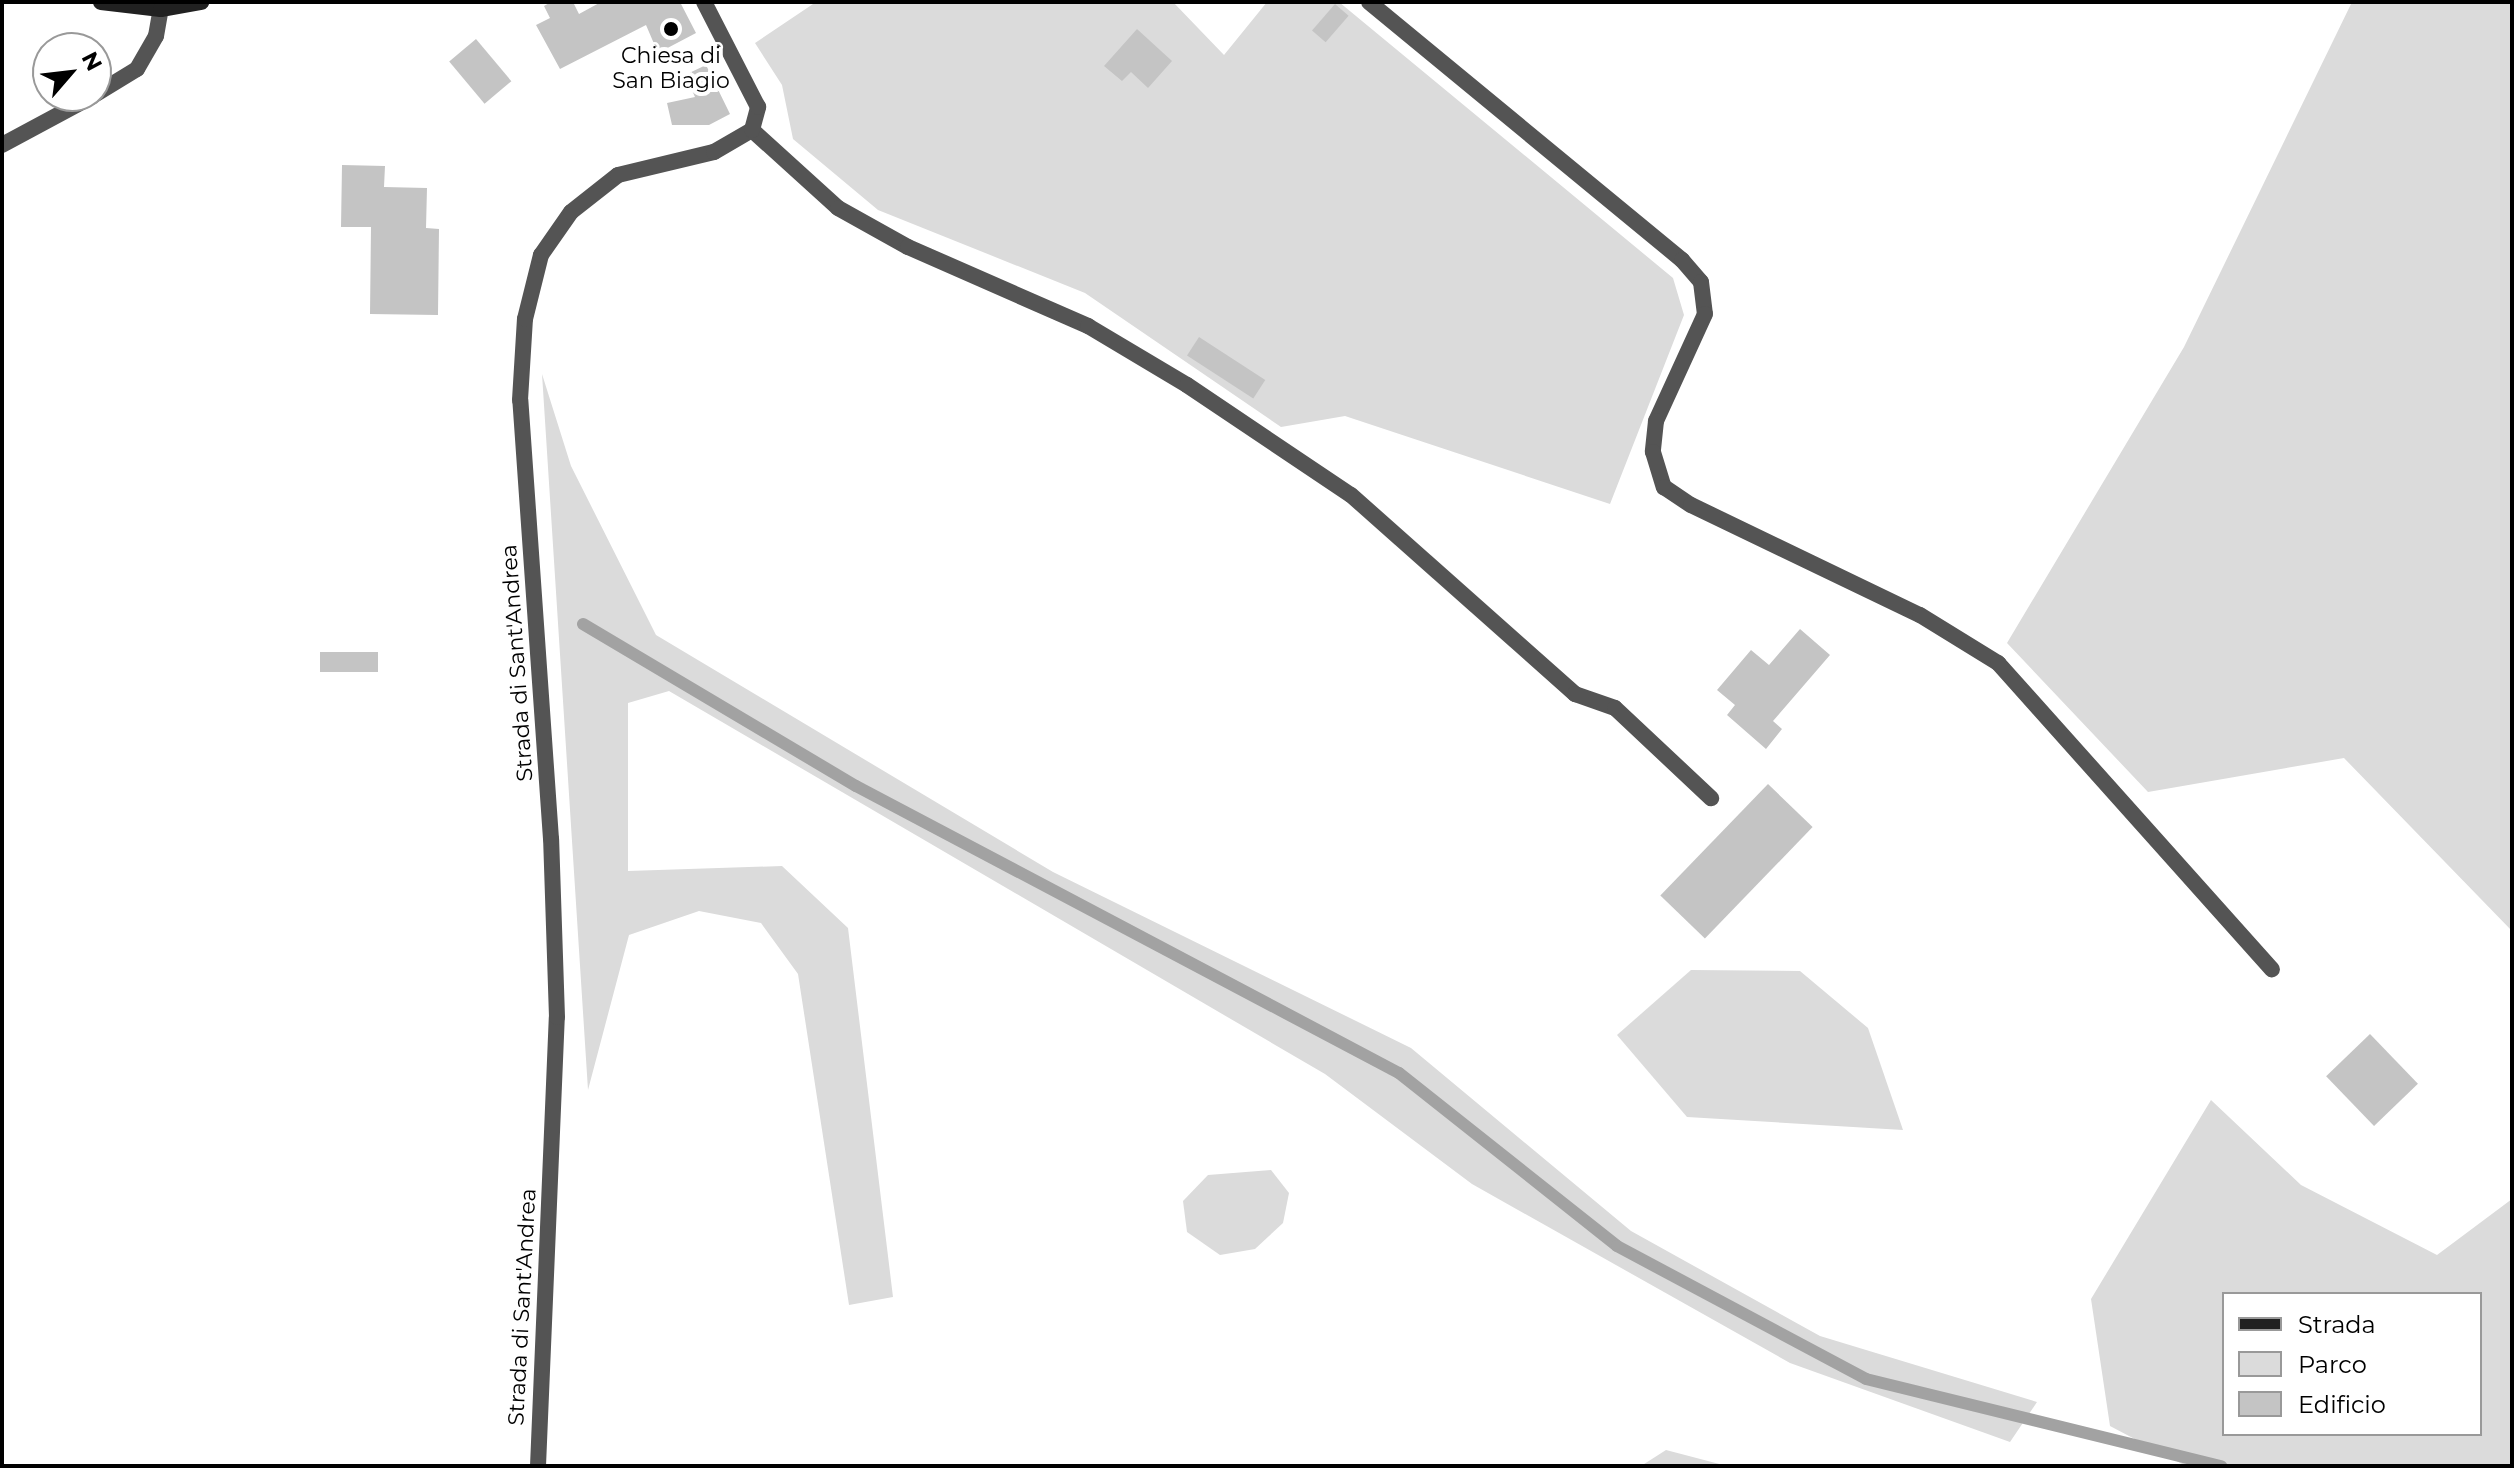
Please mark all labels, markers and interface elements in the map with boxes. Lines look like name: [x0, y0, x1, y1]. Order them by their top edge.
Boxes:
marker: Chiesa di San Biagio: [662, 20, 680, 38]
north arrow: [32, 32, 112, 112]
place label: Chiesa di San Biagio: [612, 42, 730, 94]
text: N: [76, 47, 108, 76]
street label: Strada di Sant'Andrea: [496, 544, 538, 782]
street label: Strada di Sant'Andrea: [503, 1188, 541, 1426]
legend: [2222, 1292, 2482, 1436]
text: Strada: [2298, 1310, 2376, 1339]
text: Parco: [2298, 1350, 2367, 1379]
text: Edificio: [2298, 1390, 2386, 1419]

